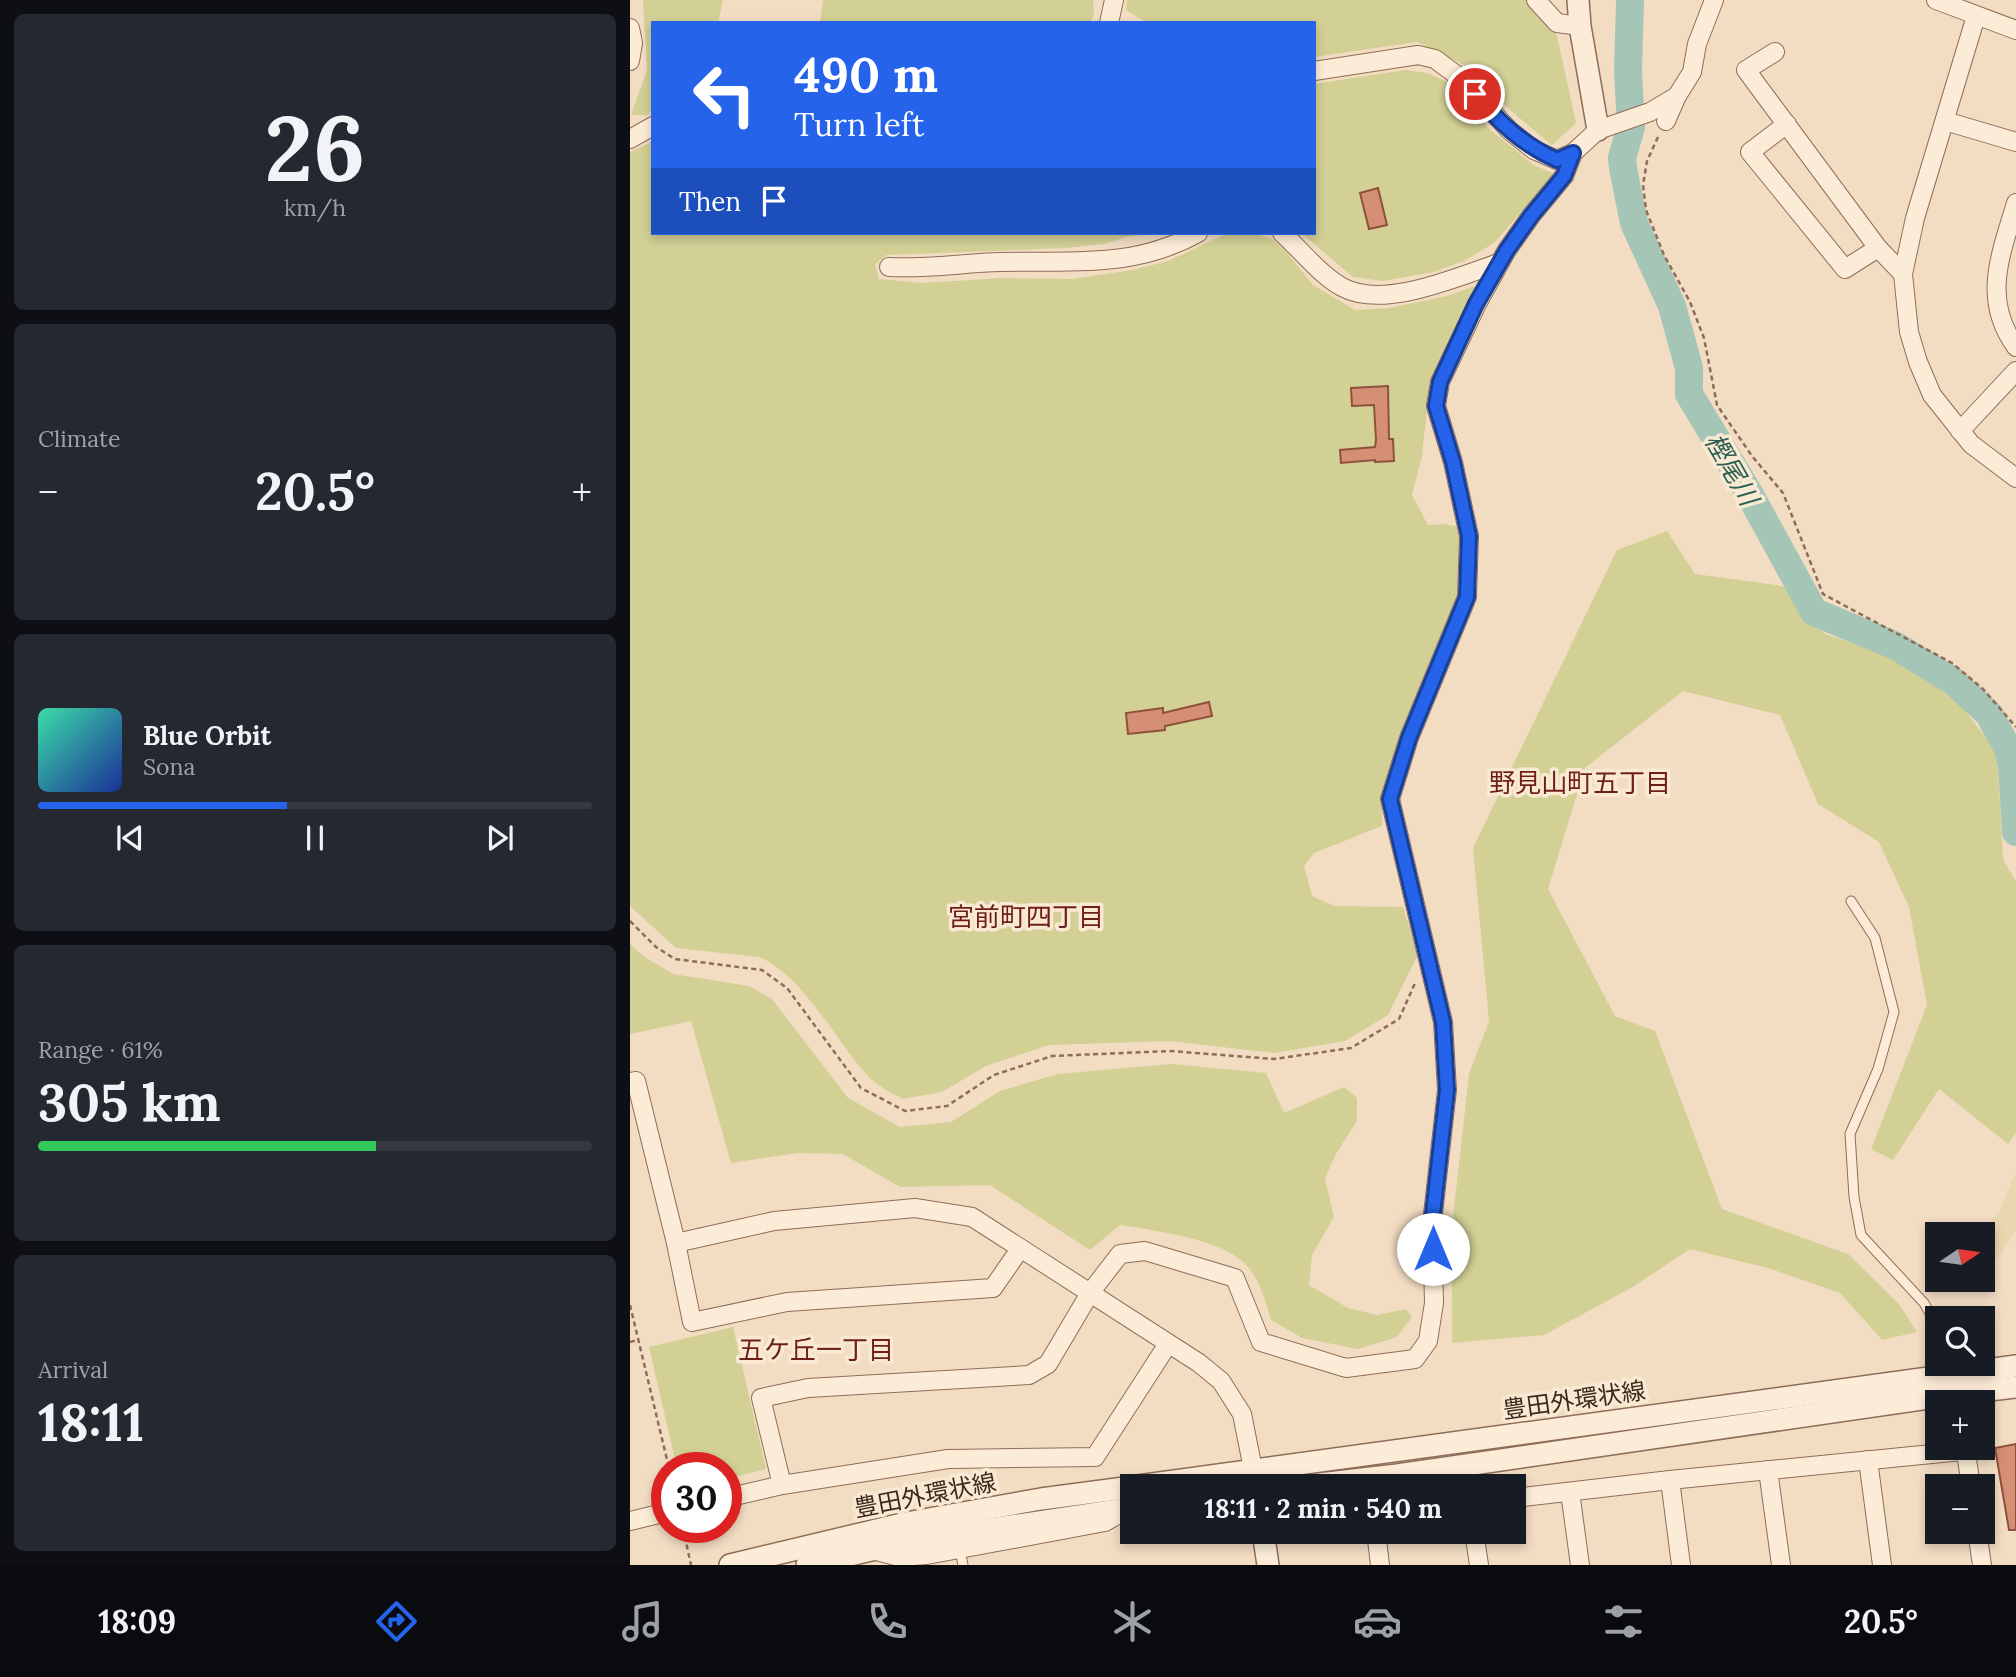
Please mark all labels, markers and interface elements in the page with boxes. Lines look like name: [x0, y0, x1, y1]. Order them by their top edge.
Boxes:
text: 490 m: [794, 43, 938, 105]
icon: left: [679, 49, 770, 140]
pin: [1445, 64, 1505, 124]
icon: arrive: [1456, 75, 1494, 113]
text: 26: [265, 89, 365, 206]
text: Turn left: [794, 104, 924, 145]
icon: arrive: [755, 182, 793, 220]
text: Then: [679, 185, 741, 218]
text: km/h: [284, 193, 346, 222]
text: Climate: [38, 424, 120, 453]
water label: 樫尾川: [1698, 427, 1767, 514]
text: 20.5°: [255, 458, 375, 524]
text: −: [38, 468, 58, 516]
text: +: [572, 468, 592, 516]
text: Blue Orbit: [143, 719, 271, 752]
text: Sona: [143, 752, 195, 781]
district label: 野見山町五丁目: [1489, 766, 1671, 799]
icon: previous: [111, 819, 149, 857]
icon: pause: [296, 819, 334, 857]
icon: next: [481, 819, 519, 857]
district label: 宮前町四丁目: [948, 900, 1104, 933]
text: Range · 61%: [38, 1035, 163, 1064]
text: 305 km: [38, 1069, 221, 1135]
position arrow: [1396, 1212, 1470, 1286]
north arrow: [1925, 1222, 1995, 1292]
map controls: [1925, 1222, 1995, 1544]
button: search: [1925, 1306, 1995, 1376]
district label: 五ケ丘一丁目: [738, 1333, 894, 1366]
text: Arrival: [38, 1355, 108, 1384]
street label: 豊田外環状線: [1501, 1375, 1647, 1425]
text: 18:11: [38, 1389, 144, 1455]
button: +: [1925, 1390, 1995, 1460]
speed limit sign: 30: [651, 1452, 742, 1543]
street label: 豊田外環状線: [851, 1466, 999, 1524]
button: −: [1925, 1474, 1995, 1544]
text: 18:11 · 2 min · 540 m: [1204, 1492, 1442, 1525]
icon: directions: [372, 1597, 421, 1646]
icon: music: [618, 1597, 667, 1646]
icon: phone: [863, 1597, 912, 1646]
icon: climate: [1108, 1597, 1157, 1646]
icon: car: [1353, 1597, 1402, 1646]
icon: filters: [1599, 1597, 1648, 1646]
text: 18:09: [98, 1601, 176, 1642]
text: 20.5°: [1844, 1601, 1918, 1642]

